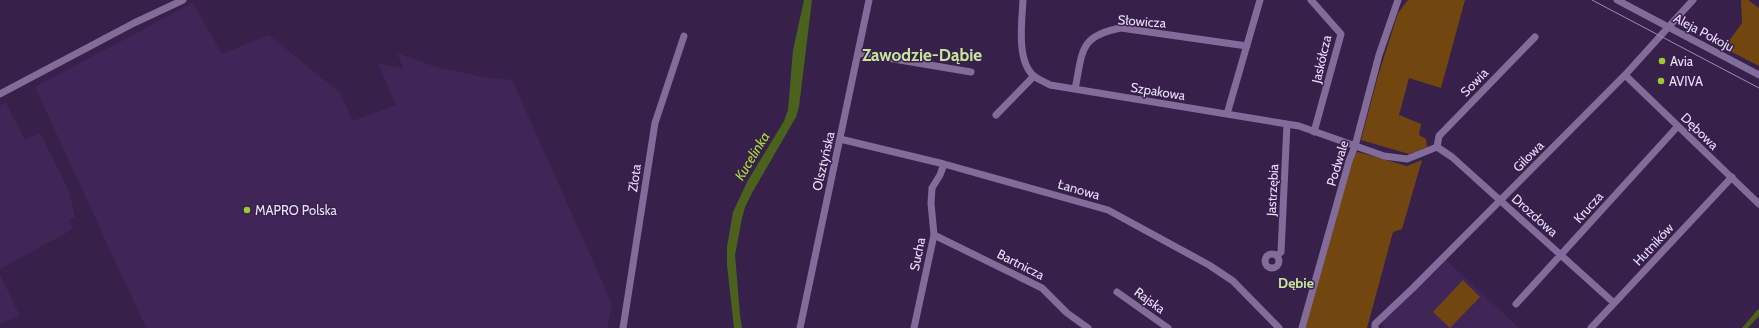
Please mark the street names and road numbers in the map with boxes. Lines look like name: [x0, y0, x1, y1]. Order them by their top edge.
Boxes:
street label: Aleja Pokoju: [1671, 9, 1737, 56]
street label: Słowicza: [1117, 11, 1167, 31]
street label: Jaskółcza: [1307, 33, 1334, 86]
street label: Sowia: [1457, 64, 1492, 99]
street label: Szpakowa: [1129, 79, 1187, 103]
street label: Dębowa: [1678, 109, 1723, 153]
street label: Olsztyńska: [808, 129, 838, 192]
street label: Gilowa: [1509, 137, 1547, 175]
street label: Podwale: [1322, 138, 1352, 188]
street label: Złota: [624, 162, 644, 193]
street label: Jastrzębia: [1263, 163, 1281, 218]
street label: Łanowa: [1056, 175, 1102, 203]
street label: Krucza: [1570, 188, 1607, 226]
street label: Drozdowa: [1509, 190, 1562, 240]
street label: Hutników: [1629, 219, 1677, 269]
street label: Sucha: [906, 235, 928, 272]
street label: Bartnicza: [995, 245, 1048, 283]
street label: Rajska: [1131, 283, 1169, 318]

